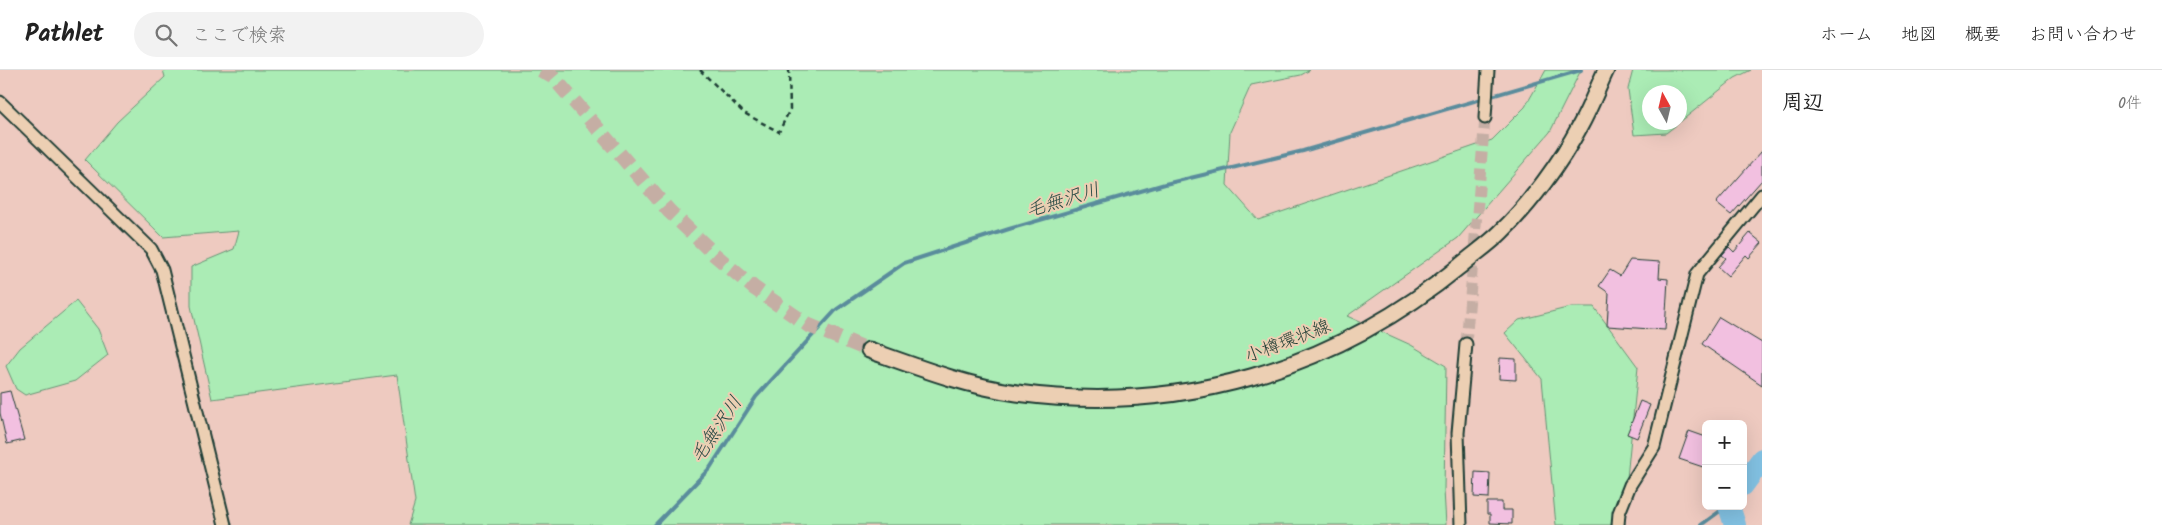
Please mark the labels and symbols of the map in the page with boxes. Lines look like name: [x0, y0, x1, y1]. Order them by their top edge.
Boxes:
north arrow: [1642, 85, 1687, 130]
water label: 毛無沢川: [1022, 176, 1104, 226]
street label: 小樽環状線: [1241, 312, 1335, 372]
water label: 毛無沢川: [683, 390, 751, 470]

